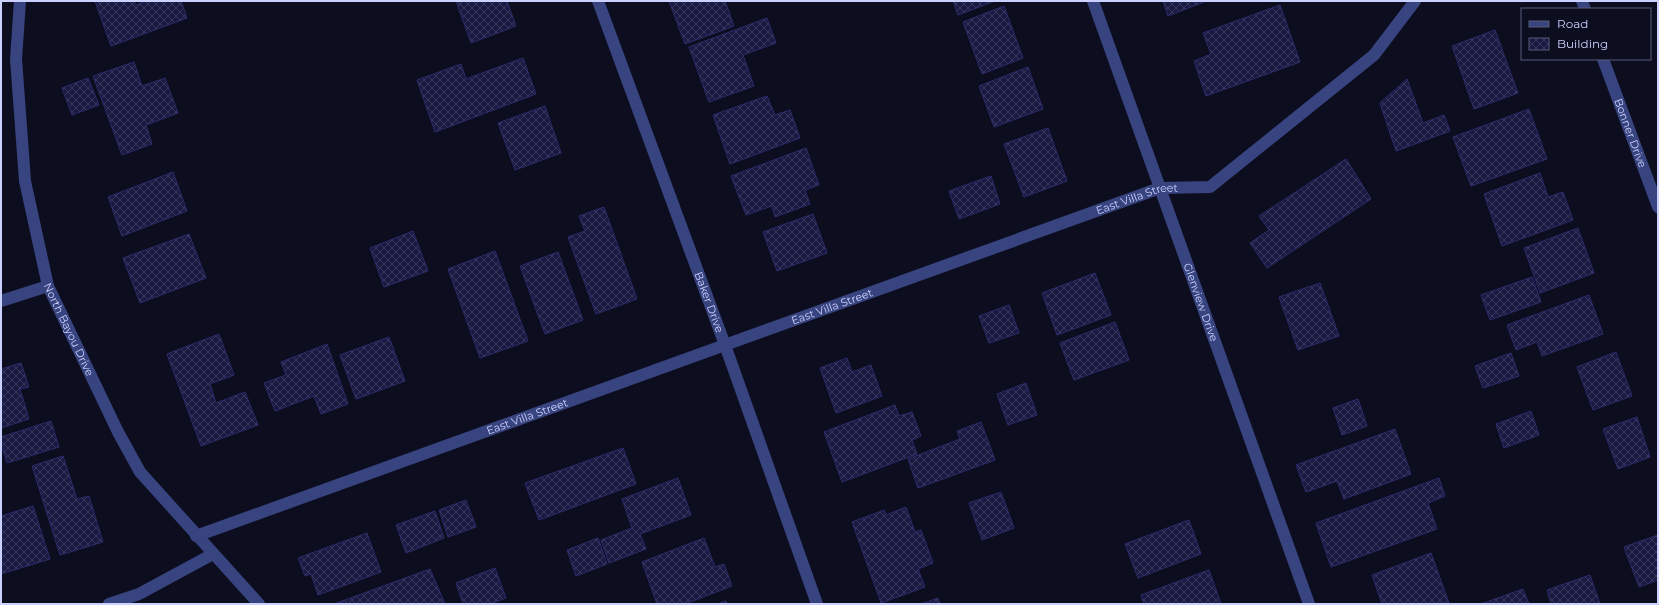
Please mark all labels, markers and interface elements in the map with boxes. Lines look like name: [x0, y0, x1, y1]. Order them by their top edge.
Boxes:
legend: [1521, 8, 1651, 60]
text: Road: [1557, 16, 1588, 31]
text: Building: [1557, 36, 1608, 51]
street label: Bonner Drive: [1611, 96, 1650, 170]
street label: East Villa Street: [1094, 181, 1179, 218]
street label: Glenview Drive: [1180, 261, 1222, 344]
street label: Baker Drive: [692, 270, 727, 335]
street label: North Bayou Drive: [40, 280, 97, 379]
street label: East Villa Street: [789, 285, 875, 328]
street label: East Villa Street: [484, 395, 570, 438]

